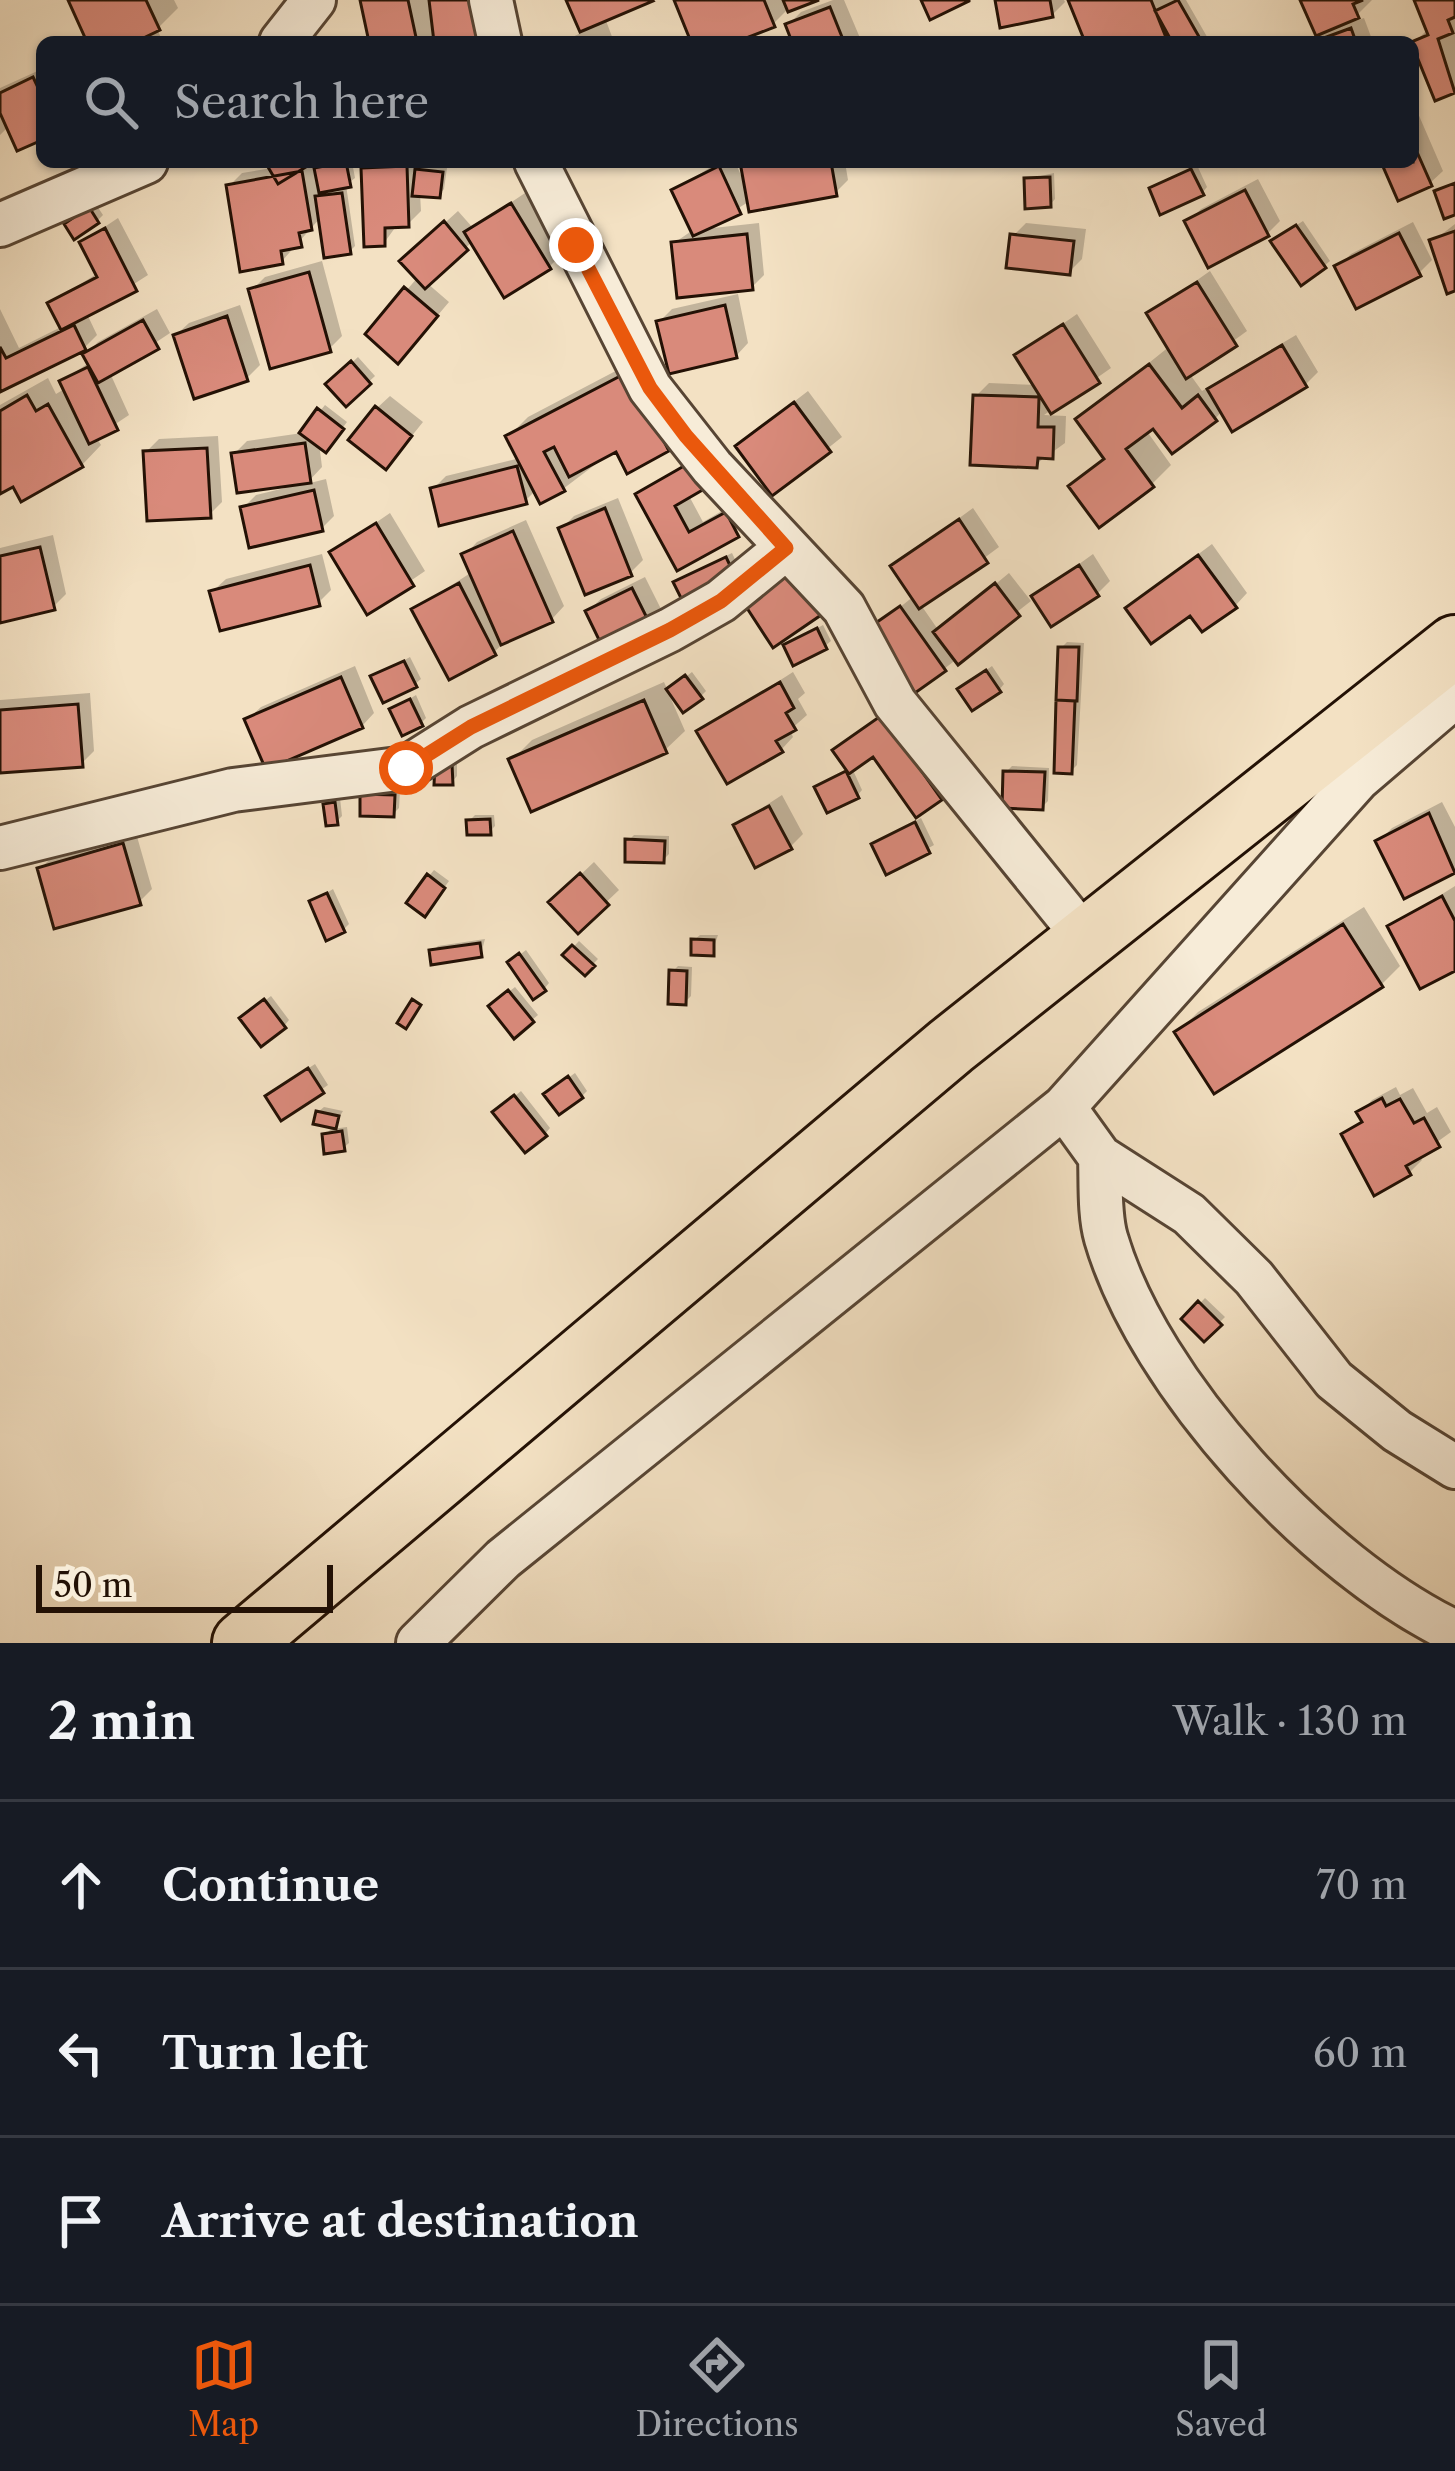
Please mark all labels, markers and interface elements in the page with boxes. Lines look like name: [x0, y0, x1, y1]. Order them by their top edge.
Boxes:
search box: [36, 36, 1419, 168]
icon: search: [78, 69, 144, 135]
text: Search here: [174, 74, 429, 130]
route end: [549, 218, 603, 272]
route start: [379, 741, 433, 795]
scale bar: [36, 1559, 333, 1612]
text: 50 m: [54, 1565, 132, 1606]
text: 2 min: [48, 1690, 195, 1752]
text: Walk · 130 m: [1173, 1697, 1407, 1745]
icon: ahead: [48, 1852, 114, 1918]
text: Continue: [162, 1857, 379, 1913]
text: 70 m: [1316, 1861, 1407, 1909]
icon: left: [48, 2020, 114, 2086]
text: Turn left: [162, 2025, 368, 2081]
text: 60 m: [1313, 2029, 1407, 2077]
icon: arrive: [48, 2188, 114, 2254]
text: Arrive at destination: [162, 2193, 639, 2249]
tab: Map: [188, 2332, 259, 2445]
tab: Directions: [636, 2332, 799, 2445]
tab: Saved: [1175, 2332, 1267, 2445]

